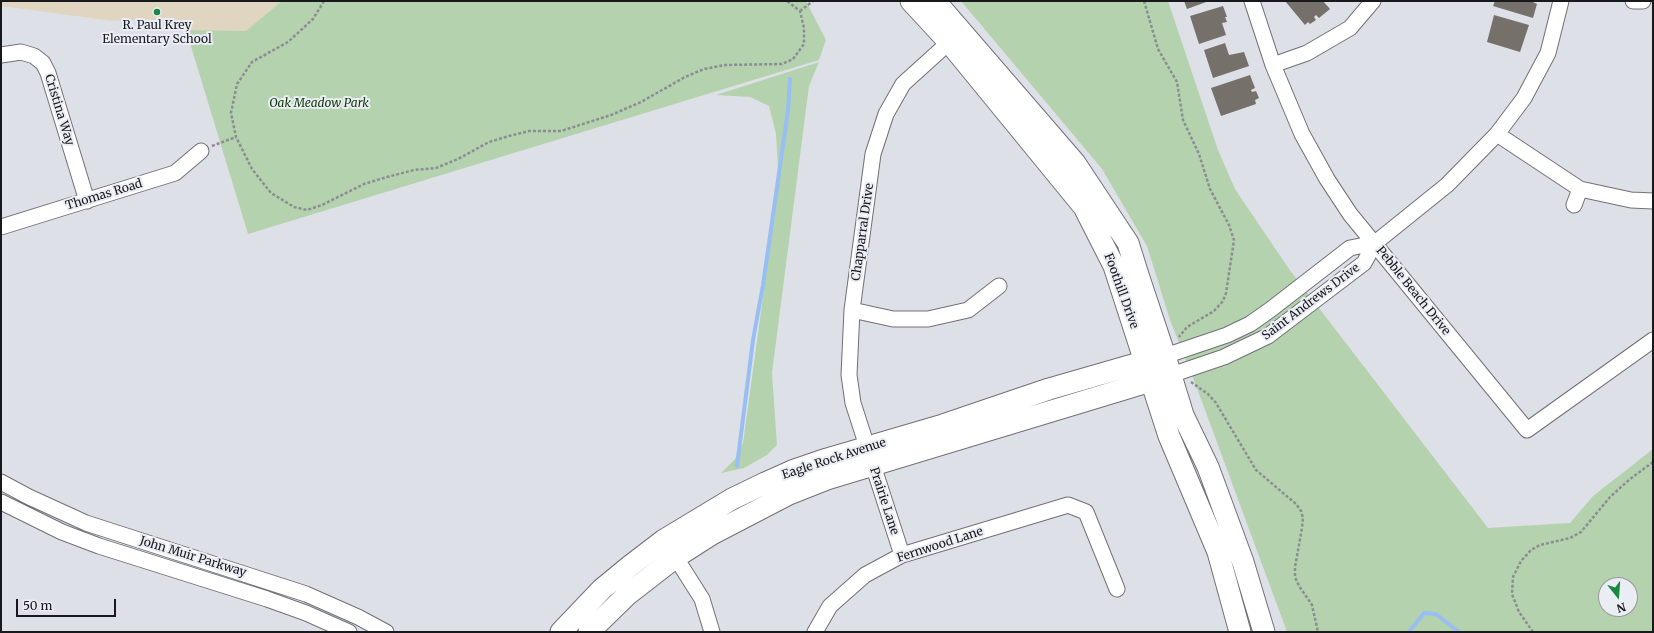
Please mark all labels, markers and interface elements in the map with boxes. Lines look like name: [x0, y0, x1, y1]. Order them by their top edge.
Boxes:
marker: R. Paul Krey Elementary School: [152, 7, 162, 17]
place label: R. Paul Krey Elementary School: [102, 19, 212, 47]
street label: Cristina Way: [41, 73, 77, 147]
park label: Oak Meadow Park: [269, 97, 369, 111]
street label: Thomas Road: [64, 176, 144, 214]
street label: Chapparral Drive: [849, 182, 877, 282]
street label: Pebble Beach Drive: [1373, 244, 1453, 338]
street label: Foothill Drive: [1101, 251, 1141, 331]
street label: Saint Andrews Drive: [1259, 261, 1363, 343]
street label: Eagle Rock Avenue: [780, 435, 888, 483]
street label: Prairie Lane: [866, 465, 902, 537]
street label: Fernwood Lane: [895, 524, 985, 566]
street label: John Muir Parkway: [138, 534, 248, 580]
north arrow: [1598, 577, 1638, 617]
scale bar: [18, 591, 118, 617]
text: 50 m: [23, 598, 52, 613]
text: N: [1615, 600, 1627, 615]

